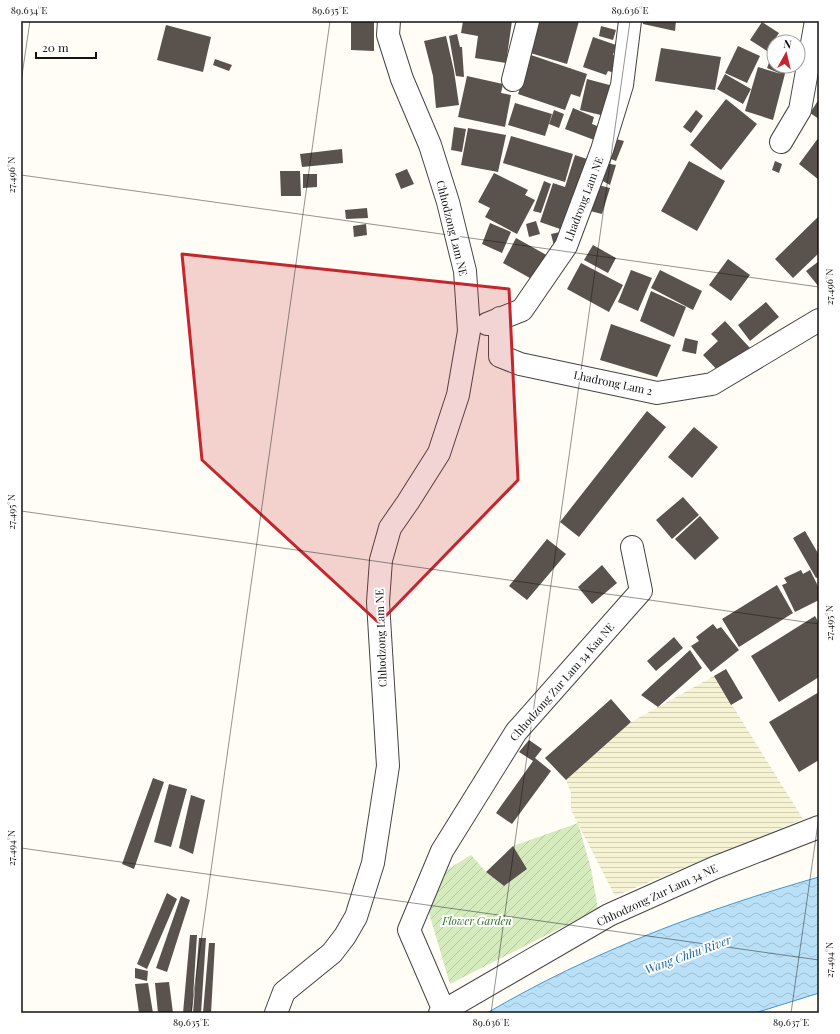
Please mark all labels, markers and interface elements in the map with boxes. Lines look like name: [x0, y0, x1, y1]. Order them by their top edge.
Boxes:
text: 89.634°E: [11, 3, 47, 17]
text: 89.635°E: [312, 3, 348, 17]
text: 89.636°E: [612, 3, 648, 17]
scale bar: [36, 34, 96, 60]
north arrow: [766, 34, 806, 74]
text: N: [782, 36, 792, 52]
text: 20 m: [42, 39, 69, 55]
street label: Lhadrong Lam NE: [561, 154, 607, 243]
text: 27.496°N: [4, 157, 18, 193]
street label: Chhodzong Lam NE: [433, 178, 472, 278]
text: 27.496°N: [822, 269, 836, 305]
street label: Lhadrong Lam 2: [572, 367, 654, 398]
text: 27.495°N: [4, 494, 18, 530]
street label: Chhodzong Lam NE: [371, 588, 390, 687]
text: 27.495°N: [822, 605, 836, 641]
street label: Chhodzong Zur Lam 34 Kaa NE: [506, 619, 617, 744]
text: 27.494°N: [4, 830, 18, 866]
street label: Chhodzong Zur Lam 34 NE: [594, 860, 720, 929]
park label: Flower Garden: [441, 913, 512, 928]
water label: Wang Chhu River: [642, 931, 734, 977]
text: 27.494°N: [822, 942, 836, 978]
text: 89.635°E: [173, 1015, 209, 1029]
text: 89.636°E: [473, 1015, 509, 1029]
text: 89.637°E: [773, 1015, 809, 1029]

